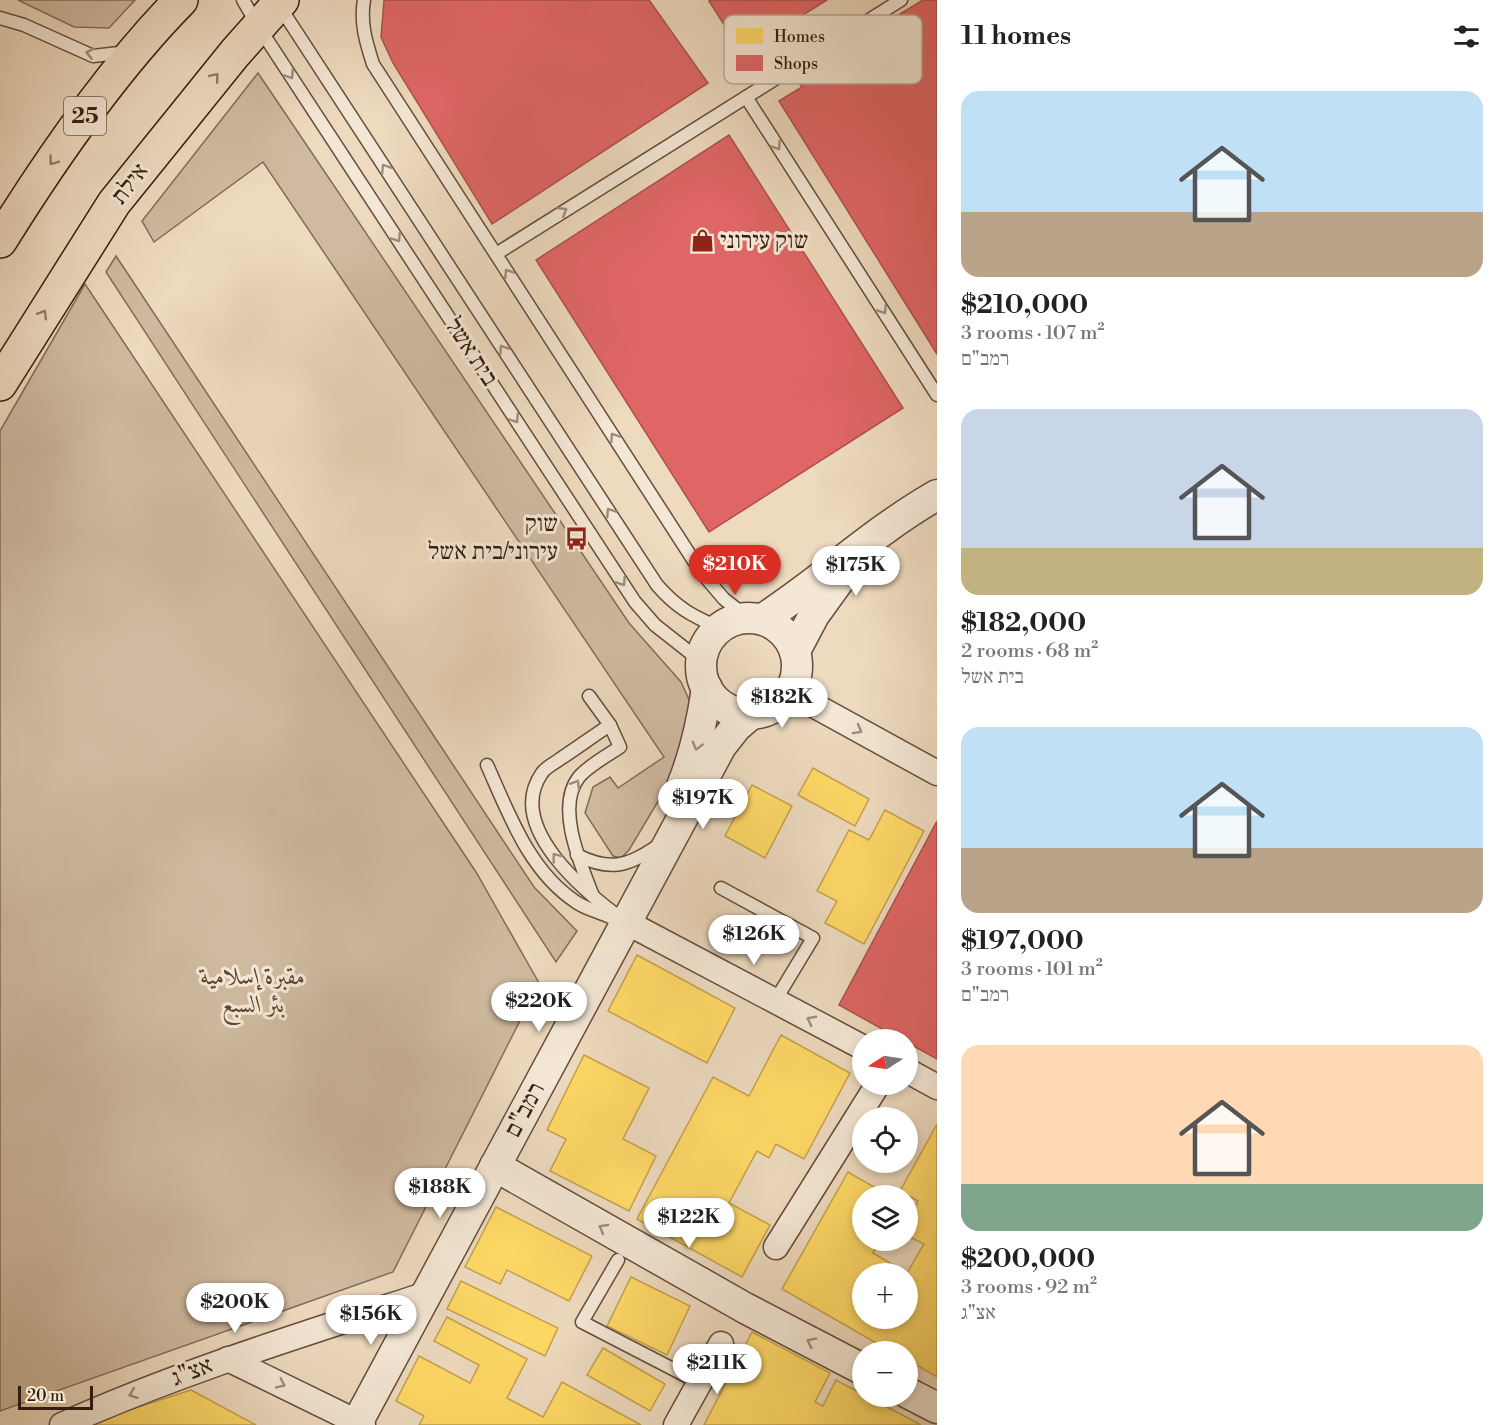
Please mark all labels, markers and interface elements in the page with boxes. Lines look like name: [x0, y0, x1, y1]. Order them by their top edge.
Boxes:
legend: [724, 15, 922, 84]
text: 11 homes: [961, 20, 1071, 52]
icon: filters: [1450, 20, 1483, 53]
text: Homes: [774, 27, 825, 47]
one-way arrow: [85, 48, 96, 60]
text: Shops: [774, 54, 818, 74]
one-way arrow: [283, 68, 294, 79]
one-way arrow: [208, 73, 219, 84]
road number: 25: [64, 97, 106, 135]
icon: home: [1168, 130, 1276, 238]
one-way arrow: [770, 140, 782, 150]
one-way arrow: [49, 154, 60, 165]
street label: אילת: [105, 157, 155, 211]
one-way arrow: [381, 164, 392, 175]
one-way arrow: [557, 207, 567, 219]
place label: שוק עירוני: [720, 226, 808, 256]
shop icon: שוק עירוני: [689, 228, 715, 254]
one-way arrow: [389, 232, 401, 242]
one-way arrow: [504, 269, 516, 279]
text: $210,000: [961, 289, 1088, 321]
one-way arrow: [875, 304, 887, 314]
one-way arrow: [36, 310, 48, 320]
street label: בית אשל: [438, 312, 504, 392]
text: 3 rooms · 107 m²: [961, 321, 1105, 346]
one-way arrow: [499, 345, 510, 356]
text: רמב"ם: [961, 347, 1010, 372]
one-way arrow: [508, 412, 519, 423]
one-way arrow: [609, 433, 621, 443]
icon: home: [1168, 448, 1276, 556]
one-way arrow: [605, 508, 617, 518]
place label: שוק עירוני/בית אשל: [428, 509, 558, 567]
bus stop icon: שוק עירוני/בית אשל: [563, 525, 589, 551]
pin: $210K: [693, 545, 777, 596]
pin: $175K: [814, 546, 898, 597]
text: $210K: [703, 552, 767, 577]
text: $175K: [826, 553, 886, 578]
one-way arrow: [614, 576, 626, 586]
text: $182,000: [961, 607, 1086, 639]
text: 2 rooms · 68 m²: [961, 639, 1098, 664]
text: בית אשל: [961, 665, 1024, 690]
pin: $182K: [740, 678, 824, 729]
text: $182K: [751, 685, 813, 710]
one-way arrow: [851, 723, 862, 734]
one-way arrow: [691, 740, 704, 750]
icon: home: [1168, 766, 1276, 874]
pin: $197K: [661, 779, 745, 830]
one-way arrow: [569, 780, 580, 791]
text: $197K: [672, 786, 734, 811]
one-way arrow: [552, 852, 563, 863]
pin: $126K: [712, 915, 796, 966]
text: $126K: [722, 922, 786, 947]
text: $197,000: [961, 925, 1084, 957]
text: 3 rooms · 101 m²: [961, 957, 1103, 982]
park label: مقبرة إسلامية بئر السبع: [198, 962, 306, 1026]
pin: $220K: [497, 982, 581, 1033]
text: רמב"ם: [961, 983, 1010, 1008]
text: $220K: [505, 989, 573, 1014]
one-way arrow: [806, 1016, 817, 1027]
north arrow: [852, 1029, 918, 1095]
map controls: [852, 1029, 918, 1407]
street label: רמב"ם: [498, 1077, 552, 1143]
icon: home: [1168, 1084, 1276, 1192]
button: locate: [852, 1107, 918, 1173]
pin: $188K: [398, 1168, 482, 1219]
text: $188K: [409, 1175, 471, 1200]
button: layers: [852, 1185, 918, 1251]
pin: $122K: [647, 1198, 731, 1249]
text: $122K: [657, 1205, 721, 1230]
one-way arrow: [599, 1223, 609, 1235]
text: $200,000: [961, 1243, 1095, 1275]
button: +: [852, 1263, 918, 1329]
text: 3 rooms · 92 m²: [961, 1275, 1097, 1300]
pin: $200K: [193, 1283, 277, 1334]
text: $200K: [200, 1290, 270, 1315]
pin: $156K: [329, 1295, 413, 1346]
text: אצ"ג: [961, 1301, 996, 1326]
text: $156K: [340, 1302, 402, 1327]
one-way arrow: [806, 1338, 817, 1349]
button: −: [852, 1341, 918, 1407]
pin: $211K: [675, 1344, 759, 1395]
street label: אצ"ג: [167, 1351, 217, 1393]
text: $211K: [687, 1351, 747, 1376]
one-way arrow: [274, 1377, 285, 1389]
scale bar: [18, 1383, 93, 1410]
text: 20 m: [27, 1386, 64, 1406]
one-way arrow: [128, 1387, 139, 1400]

